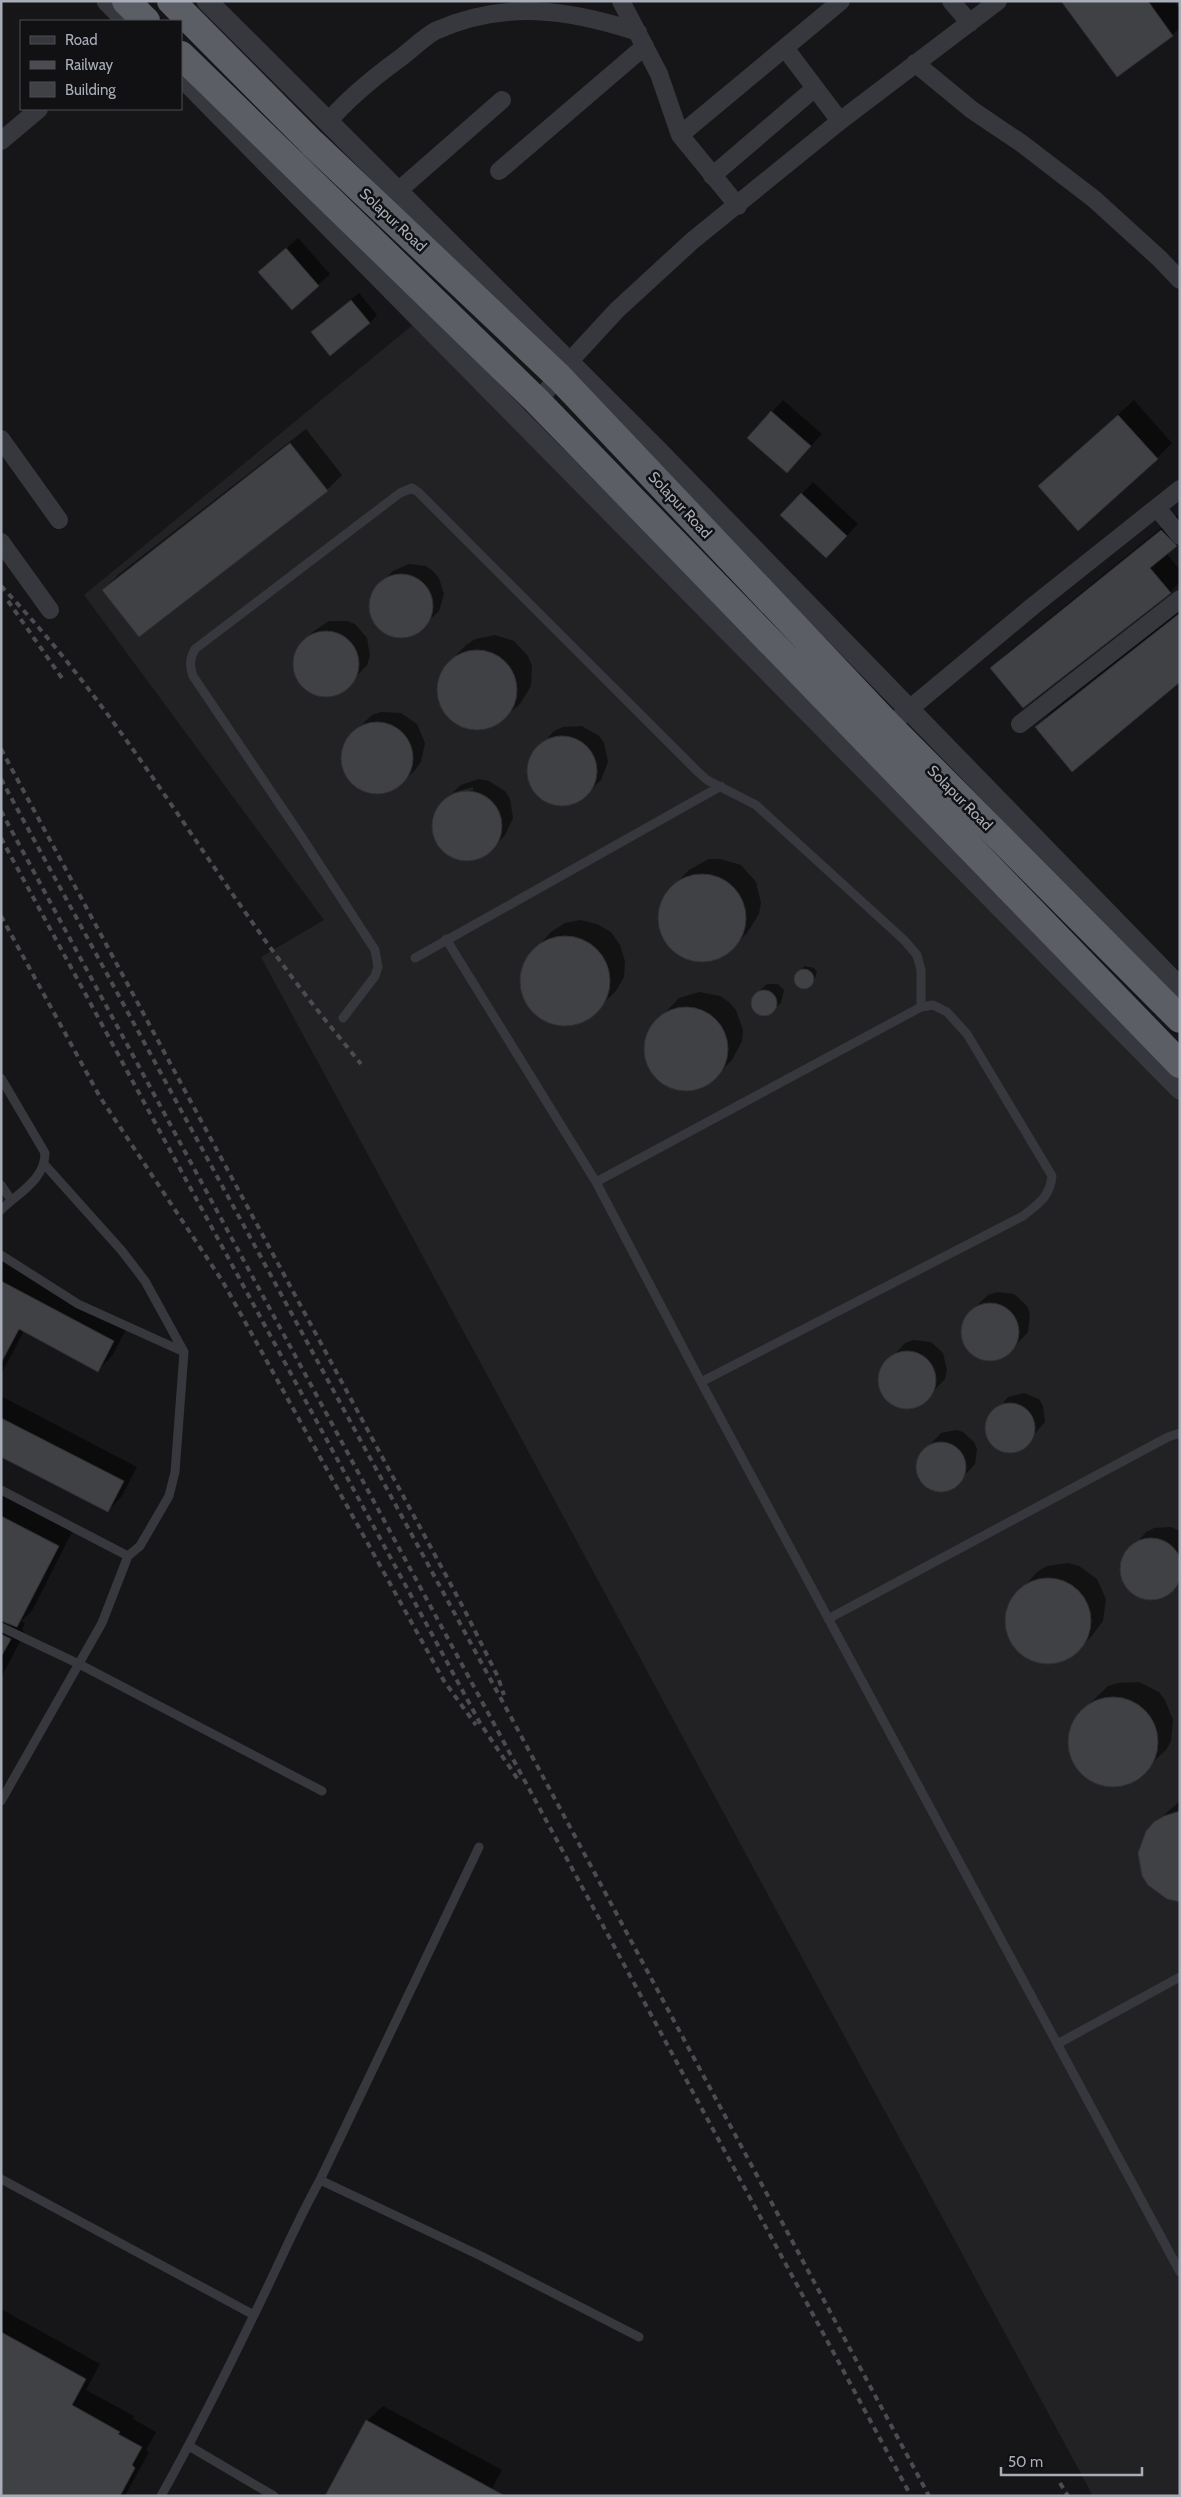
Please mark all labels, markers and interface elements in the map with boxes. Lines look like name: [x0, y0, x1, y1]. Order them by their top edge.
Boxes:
legend: [20, 20, 182, 110]
text: Road: [65, 31, 98, 49]
text: Railway: [65, 56, 114, 74]
text: Building: [65, 81, 116, 99]
street label: Solapur Road: [356, 185, 430, 255]
street label: Solapur Road: [645, 468, 715, 542]
street label: Solapur Road: [924, 762, 996, 834]
scale bar: [1001, 2444, 1142, 2476]
text: 50 m: [1008, 2453, 1043, 2471]

